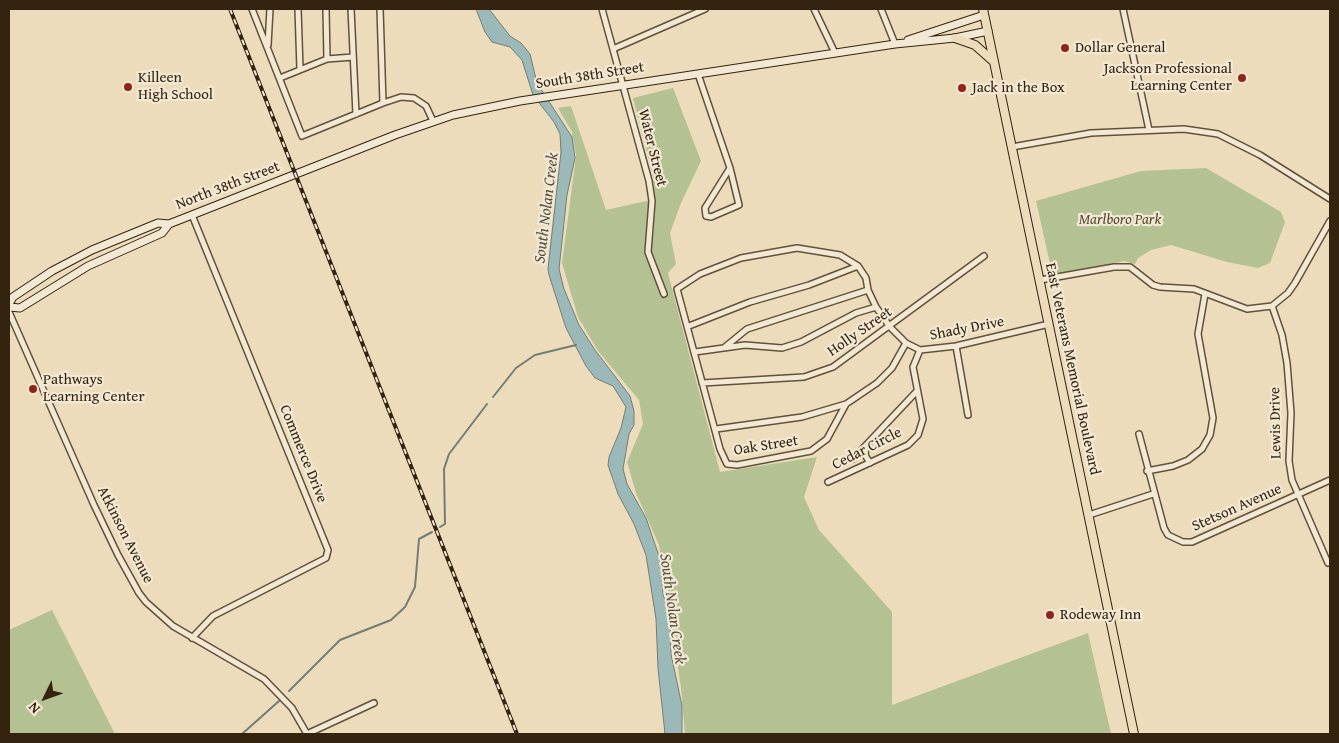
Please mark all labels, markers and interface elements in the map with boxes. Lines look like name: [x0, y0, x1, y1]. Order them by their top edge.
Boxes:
place label: Dollar General: [1075, 39, 1165, 57]
marker: Dollar General: [1059, 42, 1071, 54]
street label: South 38th Street: [535, 59, 645, 93]
place label: Jackson Professional Learning Center: [1104, 60, 1232, 95]
place label: Killeen High School: [138, 69, 213, 104]
marker: Jackson Professional Learning Center: [1236, 72, 1248, 84]
place label: Jack in the Box: [972, 79, 1065, 97]
marker: Killeen High School: [122, 81, 134, 93]
marker: Jack in the Box: [956, 82, 968, 94]
street label: Water Street: [634, 107, 670, 189]
water label: South Nolan Creek: [531, 152, 563, 264]
street label: North 38th Street: [173, 158, 283, 214]
park label: Marlboro Park: [1079, 211, 1161, 229]
street label: East Veterans Memorial Boulevard: [1041, 261, 1103, 477]
street label: Holly Street: [824, 303, 896, 361]
street label: Shady Drive: [928, 313, 1006, 345]
place label: Pathways Learning Center: [43, 371, 145, 406]
marker: Pathways Learning Center: [27, 383, 39, 395]
street label: Lewis Drive: [1266, 387, 1286, 459]
street label: Commerce Drive: [275, 402, 331, 506]
street label: Cedar Circle: [829, 424, 905, 474]
street label: Oak Street: [732, 432, 800, 460]
street label: Stetson Avenue: [1189, 480, 1285, 536]
street label: Atkinson Avenue: [93, 484, 157, 586]
water label: South Nolan Creek: [655, 552, 689, 666]
place label: Rodeway Inn: [1060, 606, 1141, 624]
marker: Rodeway Inn: [1044, 609, 1056, 621]
north arrow: [20, 673, 70, 723]
text: N: [23, 698, 44, 718]

